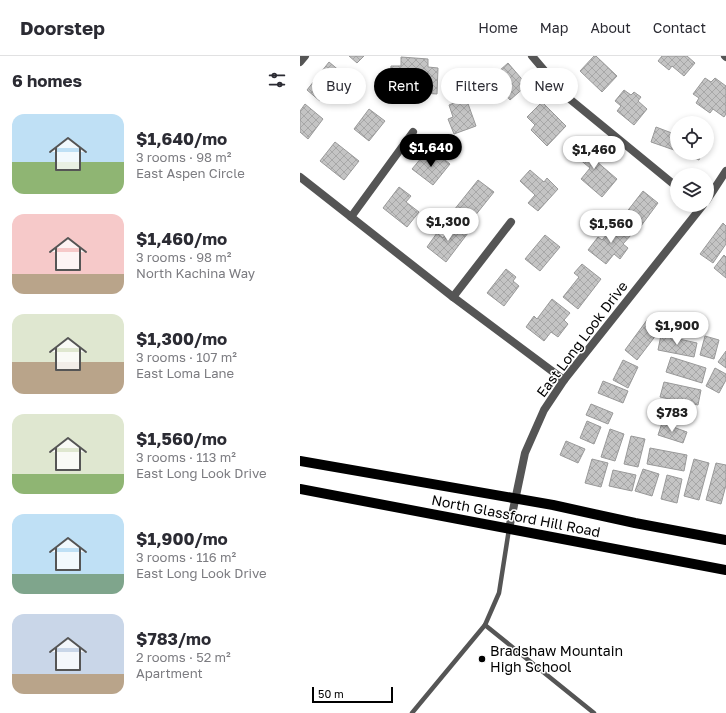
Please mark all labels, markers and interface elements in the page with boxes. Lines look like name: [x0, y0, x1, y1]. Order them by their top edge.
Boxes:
text: Doorstep: [20, 16, 105, 39]
text: Home: [478, 19, 518, 36]
text: Map: [540, 19, 568, 36]
text: About: [590, 19, 631, 36]
text: Contact: [653, 19, 706, 36]
chip: Buy: [312, 68, 366, 104]
chip: Rent: [374, 68, 433, 104]
chip: Filters: [441, 68, 512, 104]
chip: New: [520, 68, 578, 104]
icon: filters: [266, 69, 288, 91]
text: 6 homes: [12, 70, 82, 91]
map controls: [670, 116, 714, 212]
button: locate: [670, 116, 714, 160]
text: $1,640/mo: [136, 128, 227, 149]
icon: home: [44, 130, 92, 178]
pin: $1,640: [398, 134, 464, 168]
pin: $1,460: [561, 136, 627, 170]
text: $1,640: [409, 139, 453, 155]
text: $1,460: [572, 141, 616, 157]
text: 3 rooms · 98 m²: [136, 149, 231, 165]
text: East Aspen Circle: [136, 165, 245, 181]
button: layers: [670, 168, 714, 212]
pin: $1,300: [415, 208, 481, 242]
pin: $1,560: [578, 210, 644, 244]
text: $1,300: [426, 213, 470, 229]
text: $1,560: [589, 215, 633, 231]
text: $1,460/mo: [136, 228, 227, 249]
icon: home: [44, 230, 92, 278]
text: 3 rooms · 98 m²: [136, 249, 231, 265]
text: North Kachina Way: [136, 265, 255, 281]
street label: East Long Look Drive: [533, 277, 631, 400]
pin: $1,900: [644, 312, 710, 346]
text: $1,900: [655, 317, 699, 333]
text: $1,300/mo: [136, 328, 227, 349]
icon: home: [44, 330, 92, 378]
text: 3 rooms · 107 m²: [136, 349, 237, 365]
text: East Loma Lane: [136, 365, 234, 381]
pin: $783: [648, 399, 696, 433]
text: $783: [656, 404, 688, 420]
text: $1,560/mo: [136, 428, 227, 449]
icon: home: [44, 430, 92, 478]
text: 3 rooms · 113 m²: [136, 449, 236, 465]
text: East Long Look Drive: [136, 465, 267, 481]
street label: North Glassford Hill Road: [430, 491, 602, 540]
text: $1,900/mo: [136, 528, 228, 549]
icon: home: [44, 530, 92, 578]
text: 3 rooms · 116 m²: [136, 549, 236, 565]
text: East Long Look Drive: [136, 565, 267, 581]
text: $783/mo: [136, 628, 211, 649]
icon: home: [44, 630, 92, 678]
place label: Bradshaw Mountain High School: [490, 642, 623, 675]
text: 2 rooms · 52 m²: [136, 649, 231, 665]
marker: Bradshaw Mountain High School: [477, 654, 487, 664]
text: Apartment: [136, 665, 203, 681]
scale bar: [312, 685, 393, 704]
text: 50 m: [318, 687, 344, 700]

